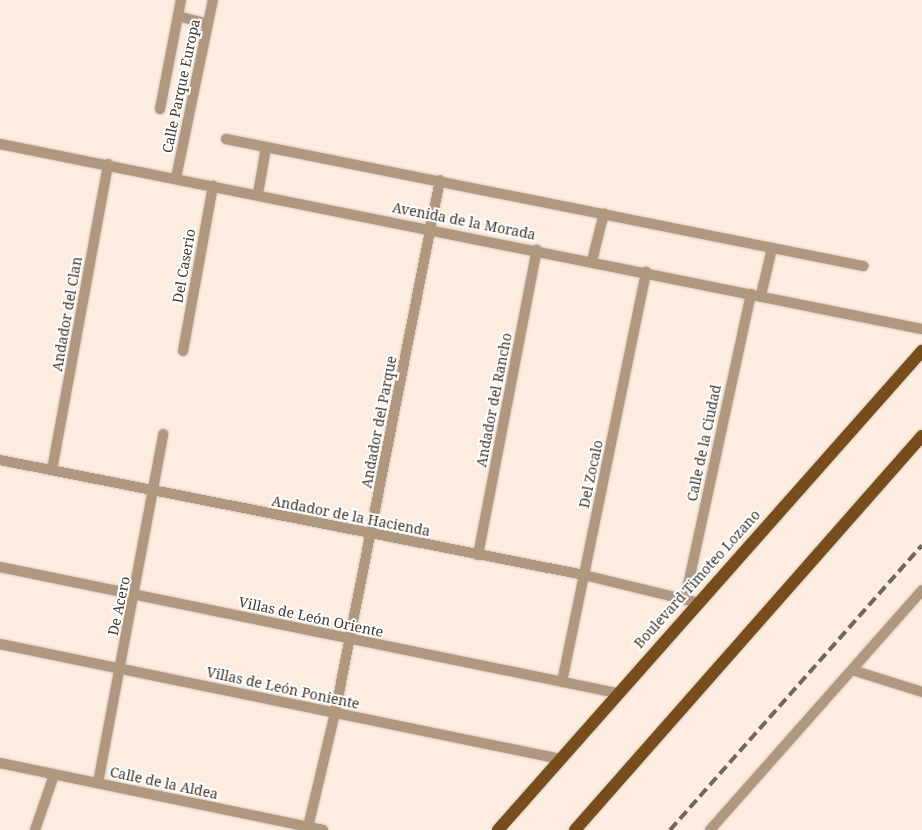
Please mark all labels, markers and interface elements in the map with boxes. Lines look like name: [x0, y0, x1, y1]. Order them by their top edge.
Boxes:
street label: Calle Parque Europa: [159, 17, 203, 155]
street label: Avenida de la Morada: [391, 199, 537, 243]
street label: Del Caserio: [169, 228, 199, 304]
street label: Andador del Clan: [49, 255, 85, 373]
street label: Andador del Rancho: [473, 331, 515, 469]
street label: Andador del Parque: [358, 355, 400, 489]
street label: Calle de la Ciudad: [683, 383, 725, 503]
street label: Del Zocalo: [576, 438, 606, 510]
street label: Andador de la Hacienda: [270, 492, 432, 540]
street label: Boulevard Timoteo Lozano: [630, 506, 764, 652]
street label: De Acero: [105, 575, 133, 637]
street label: Villas de León Oriente: [237, 593, 385, 641]
street label: Villas de León Poniente: [205, 664, 361, 712]
street label: Calle de la Aldea: [108, 763, 220, 803]

